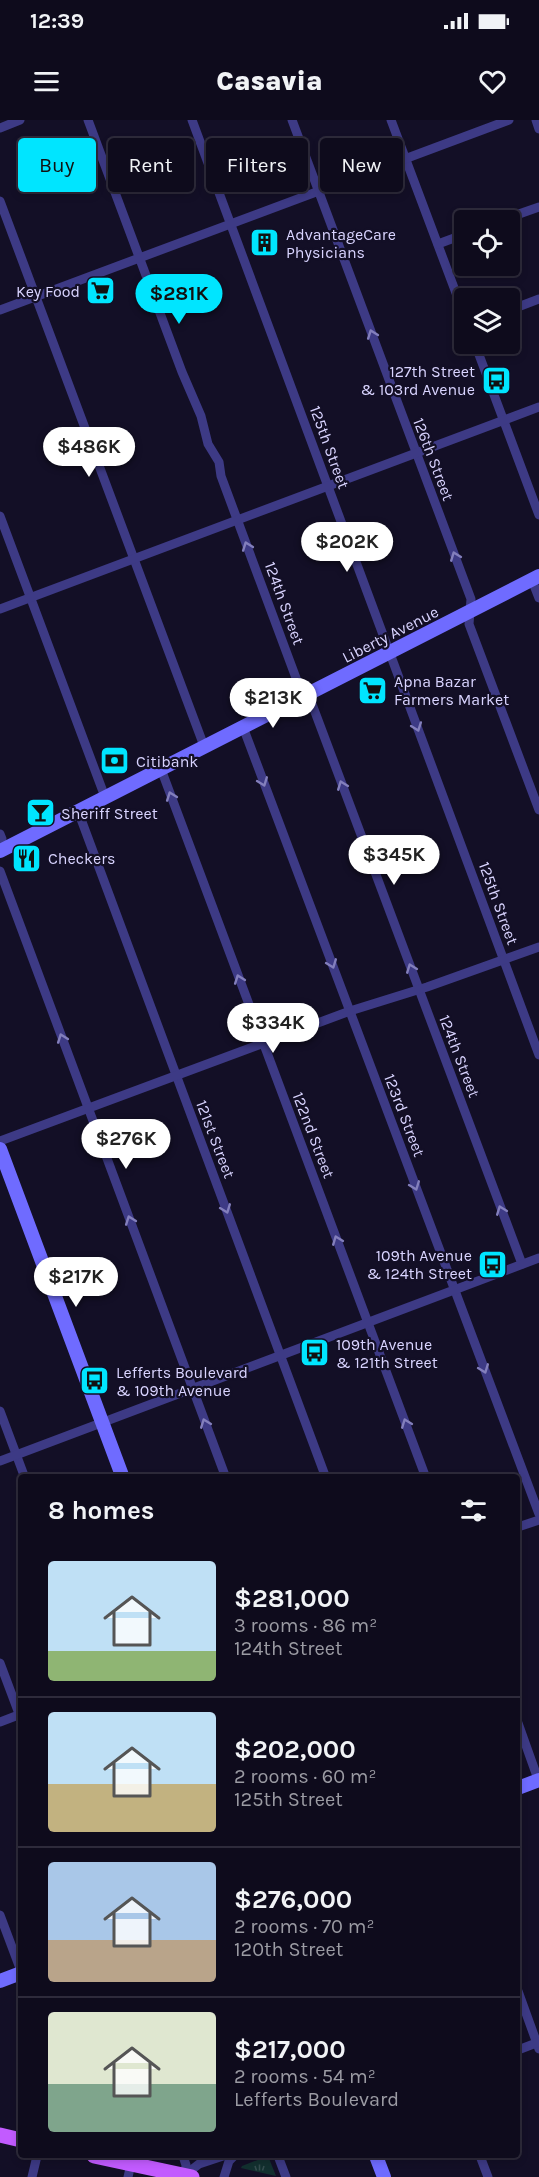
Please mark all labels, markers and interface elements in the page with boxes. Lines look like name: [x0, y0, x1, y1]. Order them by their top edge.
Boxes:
text: 12:39: [30, 8, 84, 34]
icon: menu: [30, 65, 63, 98]
text: Casavia: [216, 65, 323, 97]
icon: heart: [476, 65, 509, 98]
chip: Buy: [18, 138, 96, 192]
chip: Rent: [108, 138, 194, 192]
chip: Filters: [206, 138, 308, 192]
chip: New: [320, 138, 403, 192]
map controls: [454, 210, 520, 354]
button: locate: [454, 210, 520, 276]
place label: AdvantageCare Physicians: [286, 225, 396, 262]
building icon: AdvantageCare Physicians: [249, 227, 281, 259]
pin: $281K: [137, 274, 221, 325]
supermarket icon: Key Food: [85, 275, 117, 307]
place label: Key Food: [16, 282, 80, 301]
text: $281K: [149, 282, 209, 305]
button: layers: [454, 288, 520, 354]
one-way arrow: [366, 330, 379, 340]
place label: 127th Street & 103rd Avenue: [361, 362, 475, 399]
bus stop icon: 127th Street & 103rd Avenue: [480, 364, 512, 396]
street label: 125th Street: [306, 403, 353, 491]
street label: 126th Street: [409, 415, 458, 503]
pin: $486K: [47, 427, 131, 478]
text: $486K: [57, 435, 121, 458]
pin: $202K: [305, 522, 389, 573]
text: $202K: [315, 530, 379, 553]
one-way arrow: [242, 541, 255, 552]
one-way arrow: [450, 552, 462, 563]
street label: 124th Street: [261, 559, 308, 647]
street label: Liberty Avenue: [339, 602, 442, 667]
place label: Apna Bazar Farmers Market: [394, 672, 509, 709]
supermarket icon: Apna Bazar Farmers Market: [357, 674, 389, 706]
pin: $213K: [231, 678, 315, 729]
text: $213K: [244, 686, 302, 709]
one-way arrow: [410, 721, 423, 731]
bank icon: Citibank: [99, 745, 131, 777]
place label: Citibank: [136, 752, 198, 771]
one-way arrow: [256, 776, 269, 786]
one-way arrow: [337, 781, 349, 792]
one-way arrow: [166, 791, 179, 802]
bar icon: Sheriff Street: [24, 797, 56, 829]
place label: Sheriff Street: [61, 804, 158, 823]
pin: $345K: [352, 835, 436, 886]
restaurant icon: Checkers: [11, 842, 43, 874]
text: $345K: [363, 843, 425, 866]
place label: Checkers: [48, 849, 115, 868]
street label: 125th Street: [475, 859, 522, 947]
one-way arrow: [325, 958, 338, 969]
one-way arrow: [405, 963, 418, 974]
one-way arrow: [234, 974, 247, 985]
pin: $334K: [231, 1003, 315, 1054]
text: $334K: [241, 1011, 305, 1034]
street label: 124th Street: [435, 1012, 484, 1100]
one-way arrow: [57, 1033, 69, 1044]
street label: 123rd Street: [380, 1071, 429, 1159]
street label: 122nd Street: [288, 1089, 339, 1181]
street label: 121st Street: [192, 1097, 239, 1181]
pin: $276K: [84, 1119, 168, 1170]
text: $276K: [95, 1127, 157, 1150]
one-way arrow: [408, 1180, 421, 1191]
one-way arrow: [219, 1203, 231, 1214]
one-way arrow: [496, 1205, 509, 1215]
one-way arrow: [125, 1215, 137, 1226]
one-way arrow: [332, 1235, 344, 1246]
place label: 109th Avenue & 124th Street: [367, 1246, 472, 1283]
bus stop icon: 109th Avenue & 124th Street: [477, 1248, 509, 1280]
pin: $217K: [34, 1257, 118, 1308]
text: $217K: [48, 1265, 104, 1288]
place label: 109th Avenue & 121th Street: [336, 1335, 438, 1372]
bus stop icon: 109th Avenue & 121th Street: [299, 1337, 331, 1369]
one-way arrow: [477, 1362, 489, 1373]
place label: Lefferts Boulevard & 109th Avenue: [116, 1363, 248, 1400]
bus stop icon: Lefferts Boulevard & 109th Avenue: [79, 1365, 111, 1397]
one-way arrow: [200, 1418, 213, 1429]
one-way arrow: [400, 1418, 413, 1429]
icon: filters: [457, 1494, 490, 1527]
text: 8 homes: [48, 1495, 154, 1526]
text: $281,000: [234, 1583, 350, 1614]
icon: home: [96, 1585, 168, 1657]
text: 3 rooms · 86 m²: [234, 1614, 377, 1637]
text: 124th Street: [234, 1637, 343, 1660]
text: $202,000: [234, 1734, 356, 1765]
icon: home: [96, 1736, 168, 1808]
text: 2 rooms · 60 m²: [234, 1765, 377, 1788]
text: 125th Street: [234, 1788, 343, 1811]
text: $276,000: [234, 1884, 352, 1915]
icon: home: [96, 1886, 168, 1958]
text: 2 rooms · 70 m²: [234, 1915, 374, 1938]
text: 120th Street: [234, 1938, 343, 1961]
text: $217,000: [234, 2034, 346, 2065]
icon: home: [96, 2036, 168, 2108]
text: 2 rooms · 54 m²: [234, 2065, 376, 2088]
text: Lefferts Boulevard: [234, 2088, 399, 2111]

